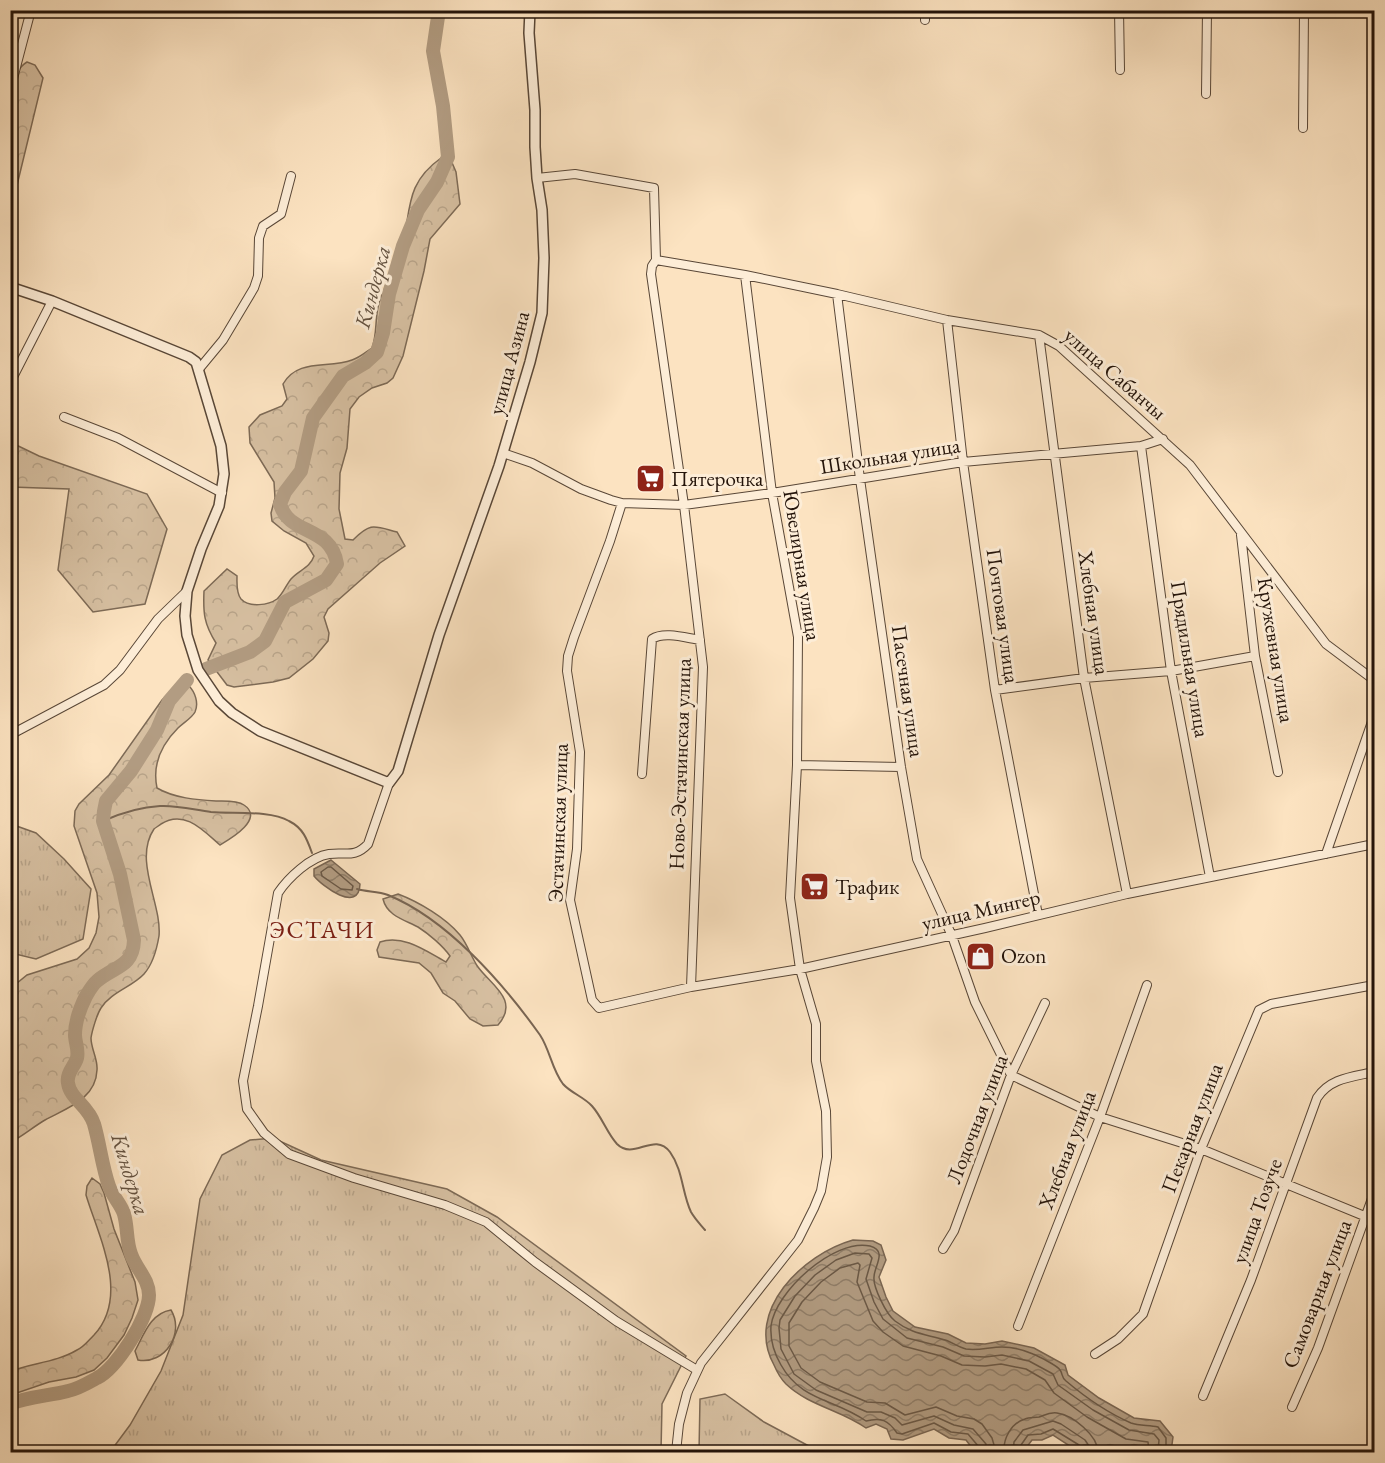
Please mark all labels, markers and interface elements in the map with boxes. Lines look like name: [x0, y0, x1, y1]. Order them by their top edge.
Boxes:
water label: Киндерка: [347, 243, 397, 333]
street label: улица Азина: [482, 307, 535, 418]
street label: улица Сабанчы: [1058, 322, 1172, 426]
street label: Школьная улица: [818, 431, 962, 480]
supermarket icon: Пятерочка: [634, 463, 666, 495]
place label: Пятерочка: [671, 465, 764, 492]
street label: Ювелирная улица: [777, 487, 828, 643]
street label: Почтовая улица: [981, 547, 1026, 686]
street label: Хлебная улица: [1072, 548, 1117, 677]
street label: Кружевная улица: [1252, 575, 1301, 725]
street label: Прядильная улица: [1165, 579, 1216, 740]
street label: Пасечная улица: [886, 623, 931, 759]
street label: Ново-Эстачинская улица: [662, 657, 697, 870]
street label: Эстачинская улица: [541, 742, 574, 903]
supermarket icon: Трафик: [798, 871, 830, 903]
place label: Трафик: [835, 873, 899, 900]
street label: улица Мингер: [919, 883, 1043, 936]
district label: ЭСТАЧИ: [269, 914, 375, 945]
shop icon: Ozon: [964, 940, 996, 972]
place label: Ozon: [1001, 942, 1046, 969]
street label: Лодочная улица: [940, 1050, 1014, 1187]
street label: Пекарная улица: [1154, 1059, 1229, 1196]
street label: Хлебная улица: [1031, 1086, 1102, 1214]
water label: Киндерка: [104, 1129, 157, 1219]
street label: улица Тозуче: [1225, 1155, 1288, 1267]
street label: Самоварная улица: [1276, 1215, 1357, 1372]

